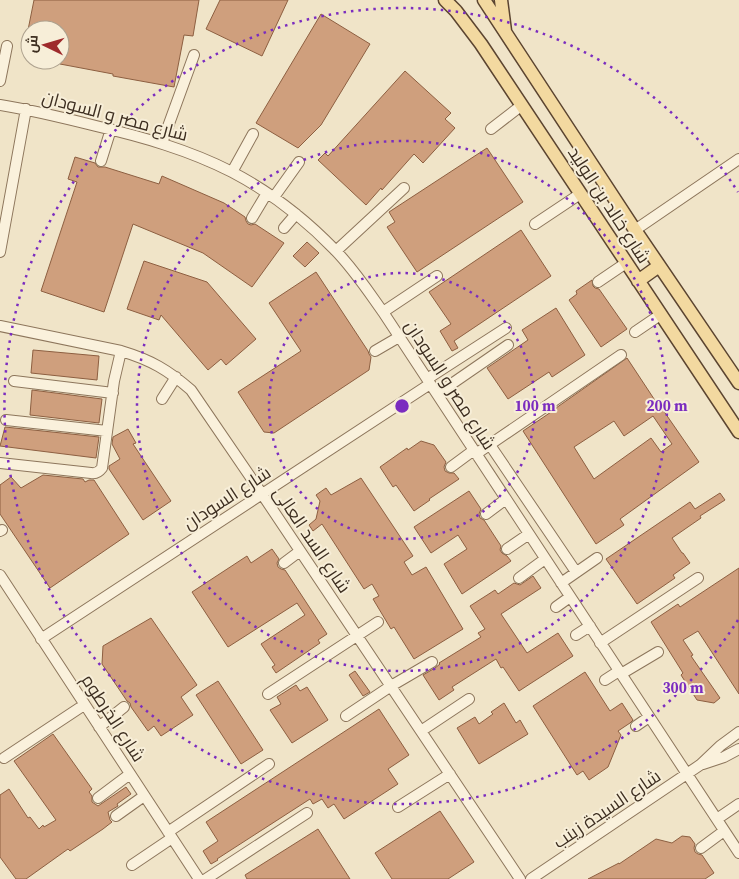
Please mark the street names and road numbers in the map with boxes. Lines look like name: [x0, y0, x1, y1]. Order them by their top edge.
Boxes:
street label: شارع مصر و السودان: [39, 84, 191, 147]
street label: شارع خالد بن الوليد: [562, 141, 657, 268]
street label: شارع مصر و السودان: [399, 315, 502, 455]
street label: شارع السودان: [178, 460, 276, 535]
street label: شارع السد العالى: [268, 482, 357, 598]
street label: شارع الخرطوم: [76, 669, 151, 767]
street label: شارع السيدة زينب: [548, 763, 665, 854]

